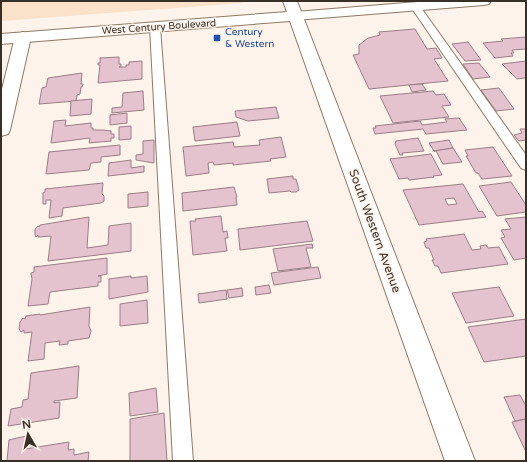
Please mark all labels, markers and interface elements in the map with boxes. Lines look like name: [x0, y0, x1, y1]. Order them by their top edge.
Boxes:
street label: West Century Boulevard: [101, 17, 217, 37]
place label: Century & Western: [225, 26, 274, 50]
marker: Century & Western: [212, 33, 222, 43]
street label: South Western Avenue: [346, 167, 404, 295]
north arrow: [8, 414, 48, 454]
text: N: [21, 418, 32, 432]

